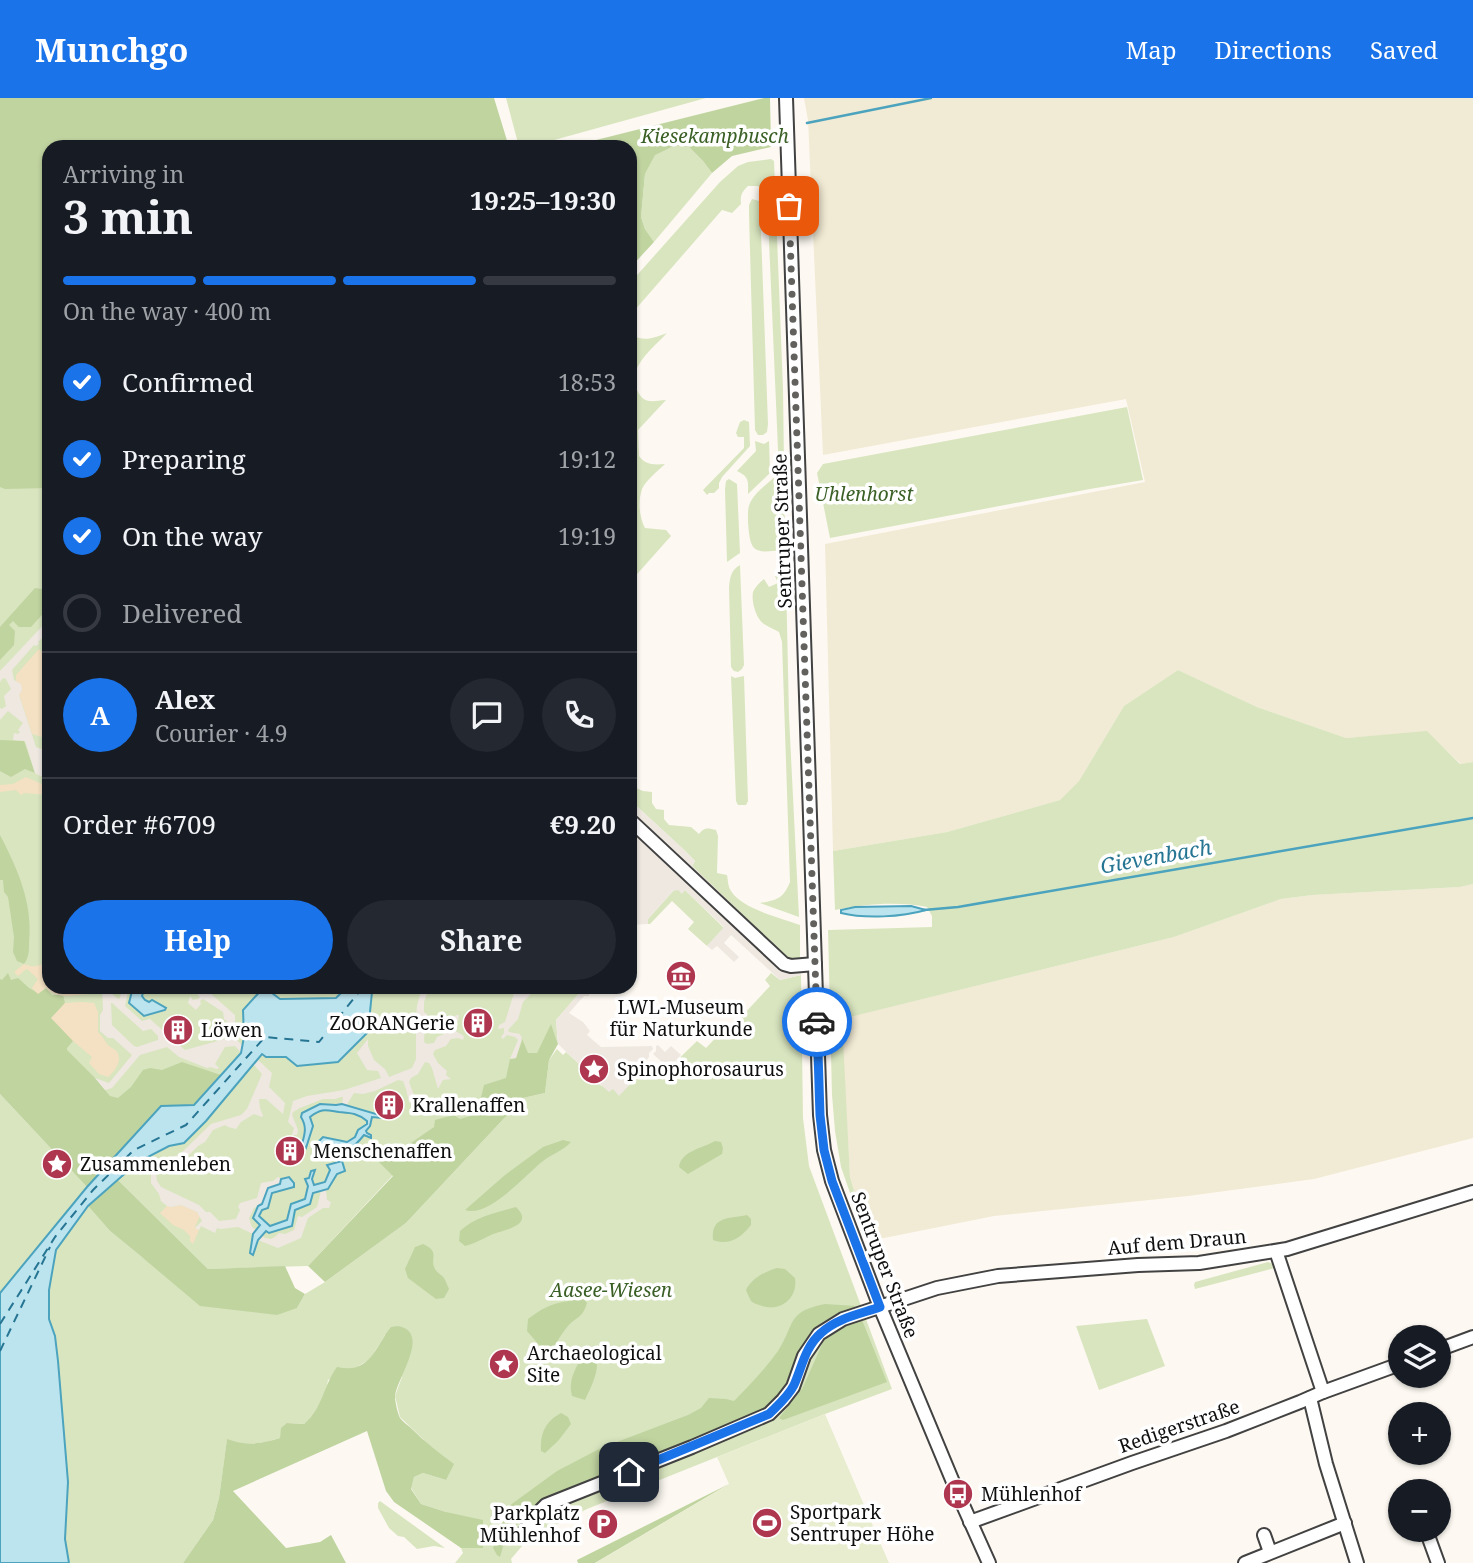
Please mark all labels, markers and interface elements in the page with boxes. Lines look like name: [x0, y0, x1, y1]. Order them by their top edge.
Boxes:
text: Munchgo: [35, 27, 189, 72]
text: Map: [1126, 33, 1177, 66]
text: Directions: [1215, 33, 1332, 66]
text: Saved: [1370, 33, 1438, 66]
park label: Kiesekampbusch: [640, 123, 790, 149]
text: Arriving in: [63, 158, 184, 190]
pin: [759, 176, 819, 236]
text: 19:25–19:30: [470, 182, 616, 218]
text: 3 min: [63, 185, 193, 247]
icon: bag: [770, 187, 808, 225]
text: On the way · 400 m: [63, 295, 271, 327]
icon: check: [63, 363, 101, 401]
text: Confirmed: [122, 364, 254, 400]
text: 18:53: [558, 366, 616, 398]
icon: check: [63, 440, 101, 478]
text: Preparing: [122, 441, 246, 477]
text: 19:12: [558, 443, 616, 475]
street label: Sentruper Straße: [766, 453, 798, 609]
park label: Uhlenhorst: [815, 481, 914, 507]
icon: check: [63, 517, 101, 555]
text: On the way: [122, 518, 262, 554]
text: 19:19: [558, 520, 616, 552]
text: Delivered: [122, 595, 242, 631]
button: chat: [450, 678, 524, 752]
button: phone: [542, 678, 616, 752]
text: Alex: [155, 681, 215, 717]
text: A: [90, 697, 110, 733]
text: Courier · 4.9: [155, 717, 288, 749]
text: Order #6709: [63, 806, 216, 842]
text: €9.20: [550, 806, 616, 842]
water label: Gievenbach: [1098, 832, 1214, 880]
button: Help: [63, 900, 333, 980]
button: Share: [347, 900, 616, 980]
museum icon: LWL-Museum für Naturkunde: [664, 959, 698, 993]
courier: [782, 987, 852, 1057]
place label: LWL-Museum für Naturkunde: [609, 994, 753, 1042]
icon: car: [798, 1003, 836, 1041]
building icon: ZoORANGerie: [461, 1006, 495, 1040]
place label: ZoORANGerie: [329, 1010, 455, 1036]
building icon: Löwen: [161, 1013, 195, 1047]
place label: Löwen: [201, 1017, 263, 1043]
place icon: Spinophorosaurus: [577, 1052, 611, 1086]
place label: Spinophorosaurus: [617, 1056, 784, 1082]
building icon: Krallenaffen: [372, 1088, 406, 1122]
place label: Krallenaffen: [412, 1092, 525, 1118]
building icon: Menschenaffen: [273, 1134, 307, 1168]
place label: Menschenaffen: [313, 1138, 452, 1164]
place icon: Zusammenleben: [40, 1147, 74, 1181]
place label: Zusammenleben: [80, 1151, 231, 1177]
street label: Sentruper Straße: [845, 1188, 925, 1342]
street label: Auf dem Draun: [1107, 1223, 1247, 1261]
park label: Aasee-Wiesen: [548, 1277, 673, 1303]
map controls: [1388, 1325, 1451, 1542]
button: layers: [1388, 1325, 1451, 1388]
place label: Archaeological Site: [527, 1340, 662, 1388]
place icon: Archaeological Site: [487, 1347, 521, 1381]
street label: Redigerstraße: [1115, 1393, 1243, 1459]
button: +: [1388, 1402, 1451, 1465]
pin: [599, 1442, 659, 1502]
icon: home: [610, 1453, 648, 1491]
bus stop icon: Mühlenhof: [941, 1477, 975, 1511]
button: −: [1388, 1479, 1451, 1542]
place label: Mühlenhof: [981, 1481, 1083, 1507]
place label: Sportpark Sentruper Höhe: [790, 1499, 934, 1547]
place label: Parkplatz Mühlenhof: [480, 1500, 582, 1548]
sports icon: Sportpark Sentruper Höhe: [750, 1506, 784, 1540]
parking icon: Parkplatz Mühlenhof: [586, 1507, 620, 1541]

